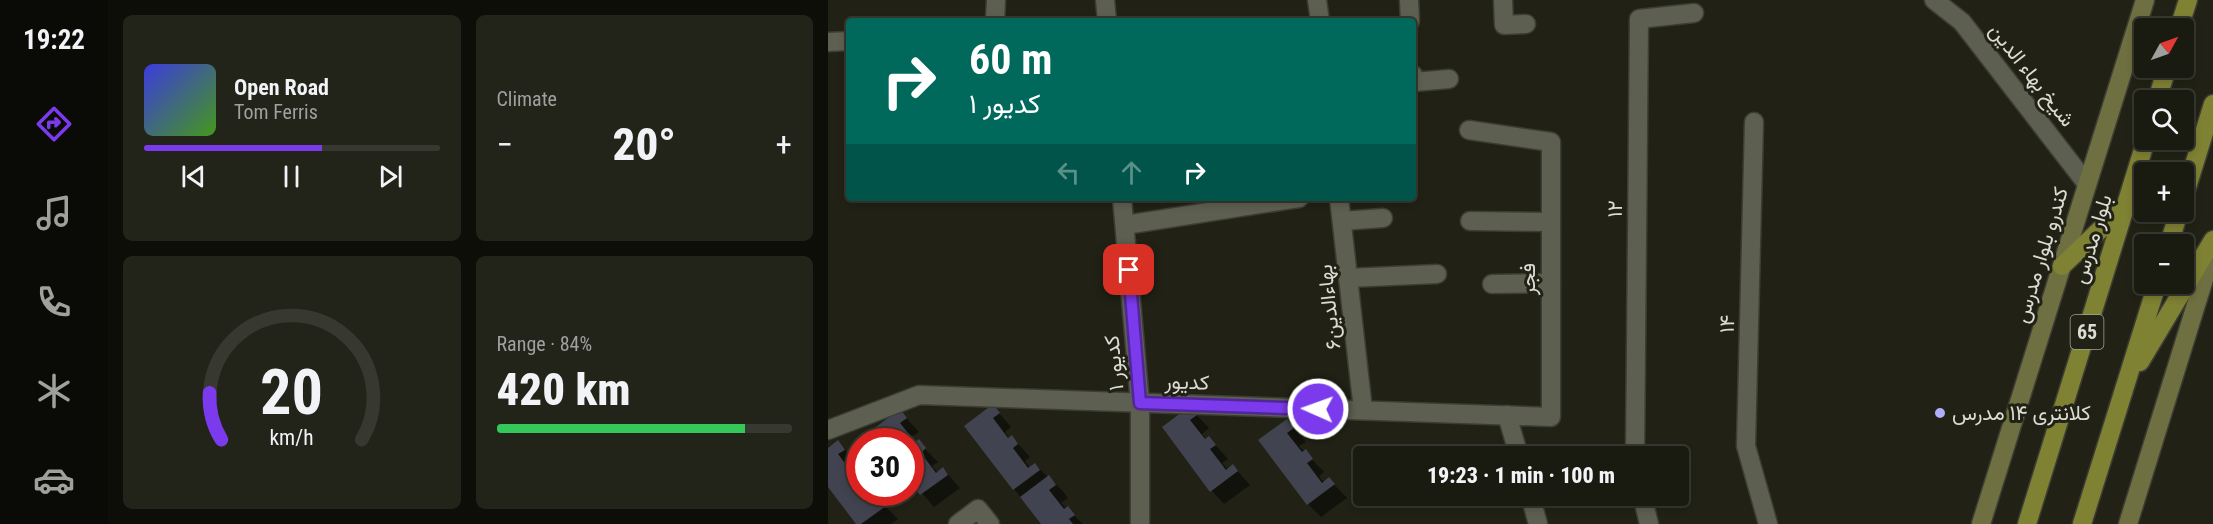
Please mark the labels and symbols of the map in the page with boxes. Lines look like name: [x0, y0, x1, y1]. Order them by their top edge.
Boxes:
north arrow: [2134, 18, 2194, 78]
street label: شیخ بهاء الدین: [1983, 19, 2080, 133]
street label: کندرو بلوار مدرس: [2009, 184, 2074, 326]
street label: بلوار مدرس: [2067, 192, 2118, 287]
street label: ۱۲: [1603, 200, 1627, 218]
pin: [1103, 244, 1154, 295]
street label: ۶بهاءالدين: [1313, 263, 1346, 351]
street label: فجر: [1516, 263, 1541, 296]
street label: ۱۴: [1715, 315, 1739, 333]
road number: 65: [2070, 315, 2104, 349]
street label: کدیور ۱: [1100, 334, 1129, 392]
street label: کدیور: [1163, 369, 1210, 396]
position arrow: [1286, 377, 1350, 441]
place label: کلانتری ۱۴ مدرس: [1952, 401, 2091, 426]
marker: کلانتری ۱۴ مدرس: [1933, 406, 1947, 420]
speed limit sign: 30: [846, 428, 924, 506]

